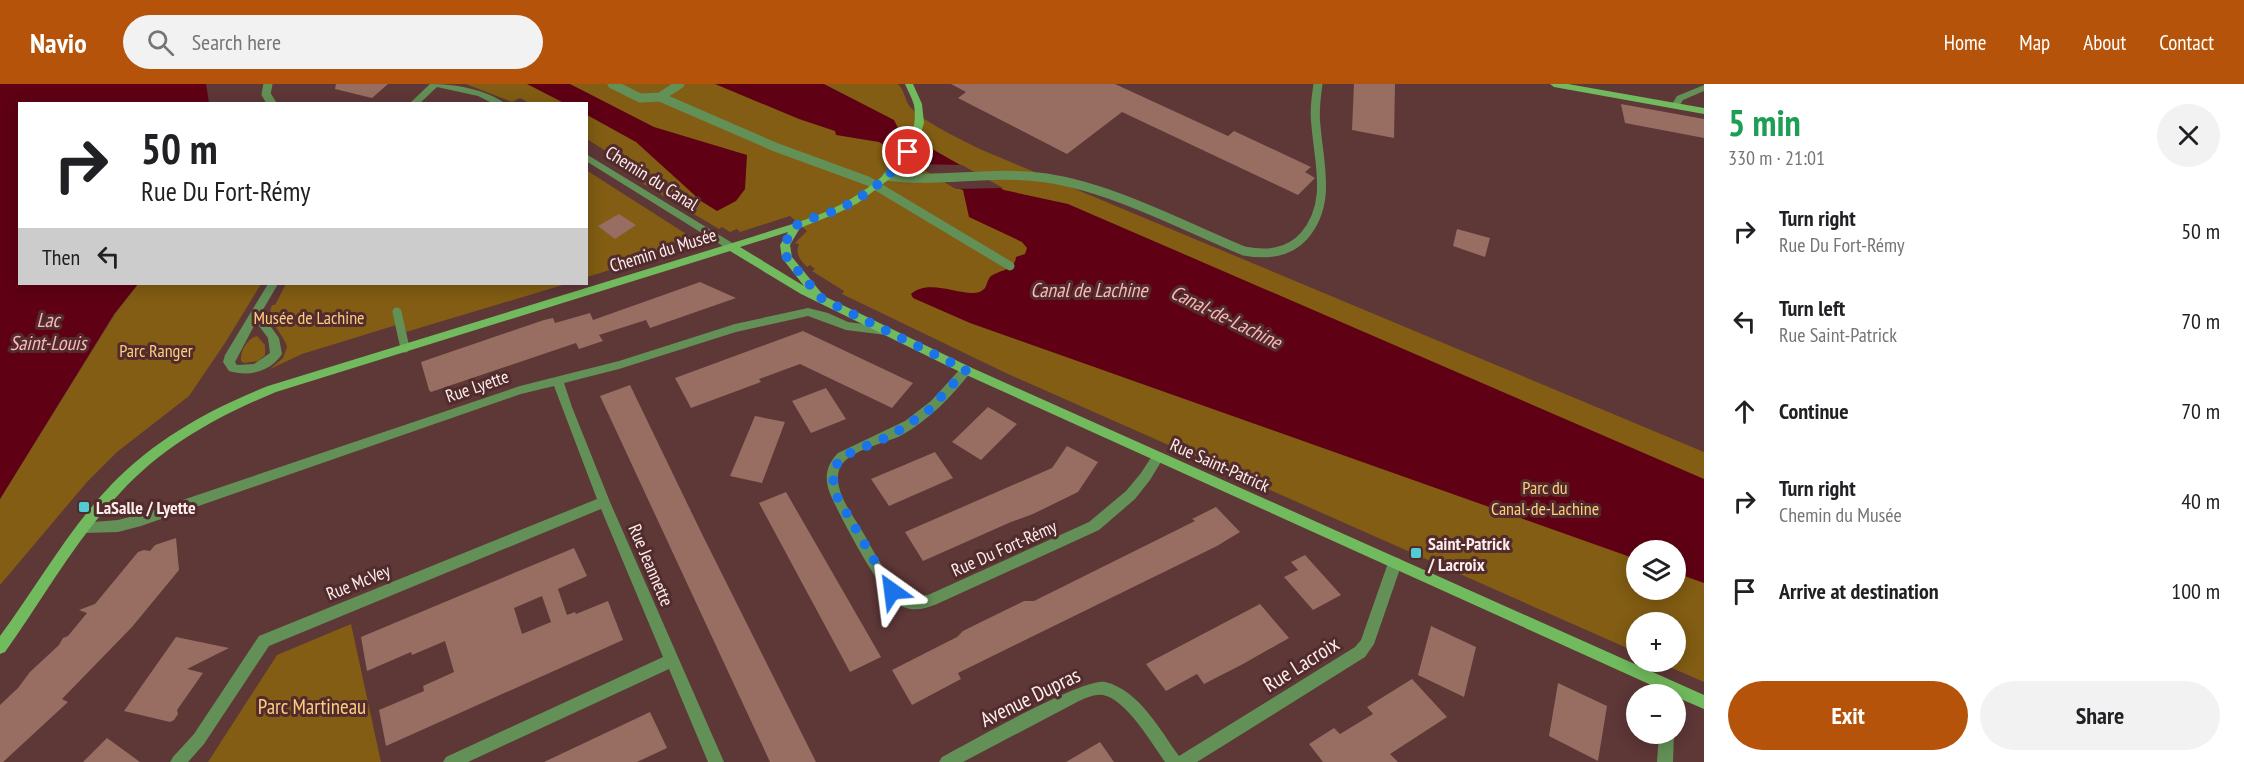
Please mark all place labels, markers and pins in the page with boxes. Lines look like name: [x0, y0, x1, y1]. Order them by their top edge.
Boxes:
pin: [882, 126, 933, 177]
place label: LaSalle / Lyette: [96, 496, 196, 519]
marker: LaSalle / Lyette: [77, 500, 91, 514]
place label: Saint-Patrick / Lacroix: [1427, 532, 1510, 576]
marker: Saint-Patrick / Lacroix: [1409, 546, 1423, 560]

